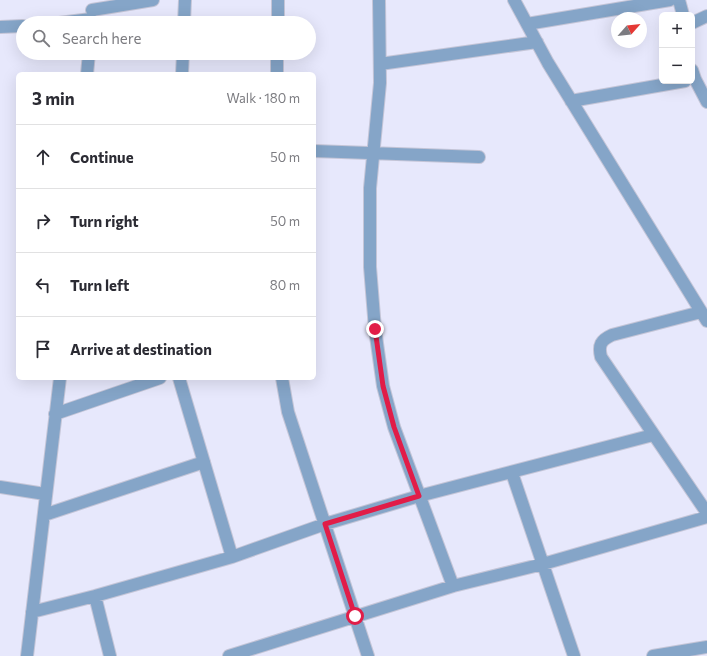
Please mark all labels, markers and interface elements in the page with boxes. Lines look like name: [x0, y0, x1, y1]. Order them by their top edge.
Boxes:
north arrow: [611, 12, 647, 48]
map controls: [659, 12, 695, 84]
button: +: [659, 12, 695, 48]
search box: [16, 16, 316, 60]
icon: search: [30, 27, 52, 49]
text: Search here: [62, 29, 141, 47]
button: −: [659, 48, 695, 84]
text: 3 min: [32, 88, 75, 109]
text: Walk · 180 m: [226, 90, 300, 106]
icon: ahead: [32, 146, 54, 168]
text: Continue: [70, 148, 134, 166]
text: 50 m: [270, 149, 300, 165]
icon: right: [32, 210, 54, 232]
text: Turn right: [70, 212, 139, 230]
text: 50 m: [270, 213, 300, 229]
icon: left: [32, 274, 54, 296]
text: Turn left: [70, 276, 129, 294]
text: 80 m: [270, 277, 300, 293]
route end: [366, 320, 384, 338]
icon: arrive: [32, 338, 54, 360]
text: Arrive at destination: [70, 340, 212, 358]
route start: [346, 607, 364, 625]

